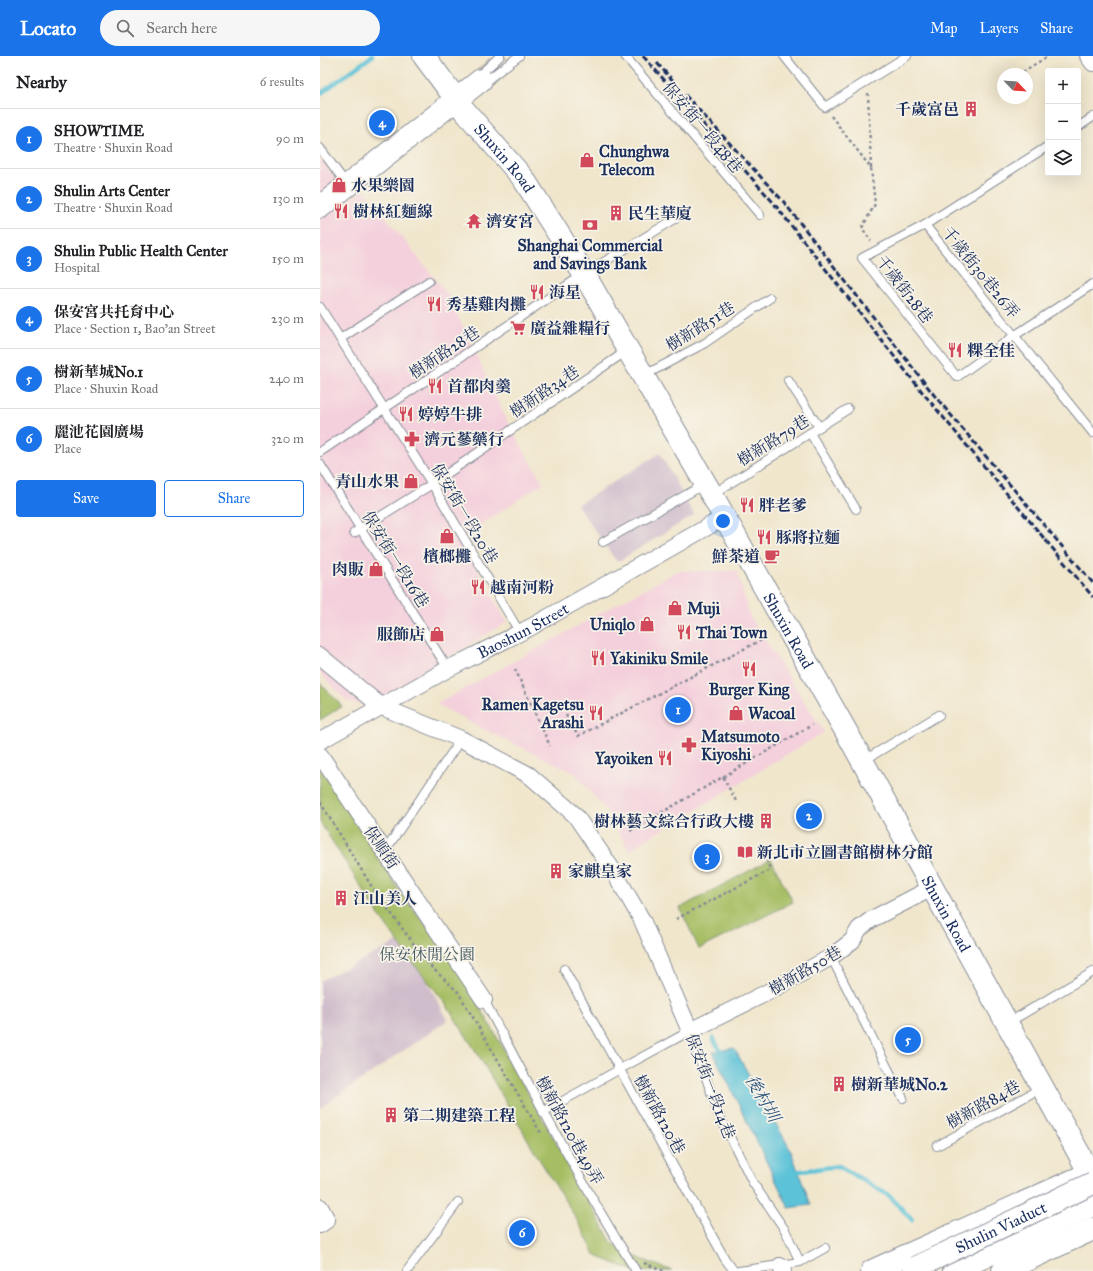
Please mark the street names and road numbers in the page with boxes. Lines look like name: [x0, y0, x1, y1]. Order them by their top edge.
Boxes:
street label: 保安街一段48巷: [659, 78, 746, 177]
street label: Shuxin Road: [470, 120, 539, 196]
street label: 千歲街30巷26弄: [938, 223, 1023, 322]
street label: 千歲街28巷: [872, 252, 937, 327]
street label: 樹新路51巷: [662, 298, 738, 355]
street label: 樹新路28巷: [406, 322, 483, 383]
street label: 樹新路34巷: [506, 361, 582, 421]
street label: 樹新路79巷: [734, 411, 813, 470]
street label: 保安街一段20巷: [427, 460, 502, 567]
street label: 保安街一段16巷: [358, 507, 433, 611]
street label: Shuxin Road: [759, 589, 817, 672]
street label: Baoshun Street: [474, 599, 572, 663]
street label: 保順街: [360, 822, 403, 872]
street label: Shuxin Road: [917, 872, 975, 955]
street label: 樹新路50巷: [766, 942, 845, 999]
street label: 保安街一段14巷: [682, 1031, 739, 1142]
street label: 樹新路120巷: [630, 1071, 689, 1157]
street label: 樹新路120巷49弄: [532, 1073, 607, 1188]
street label: 樹新路84巷: [943, 1076, 1023, 1132]
street label: Shulin Viaduct: [952, 1198, 1050, 1257]

